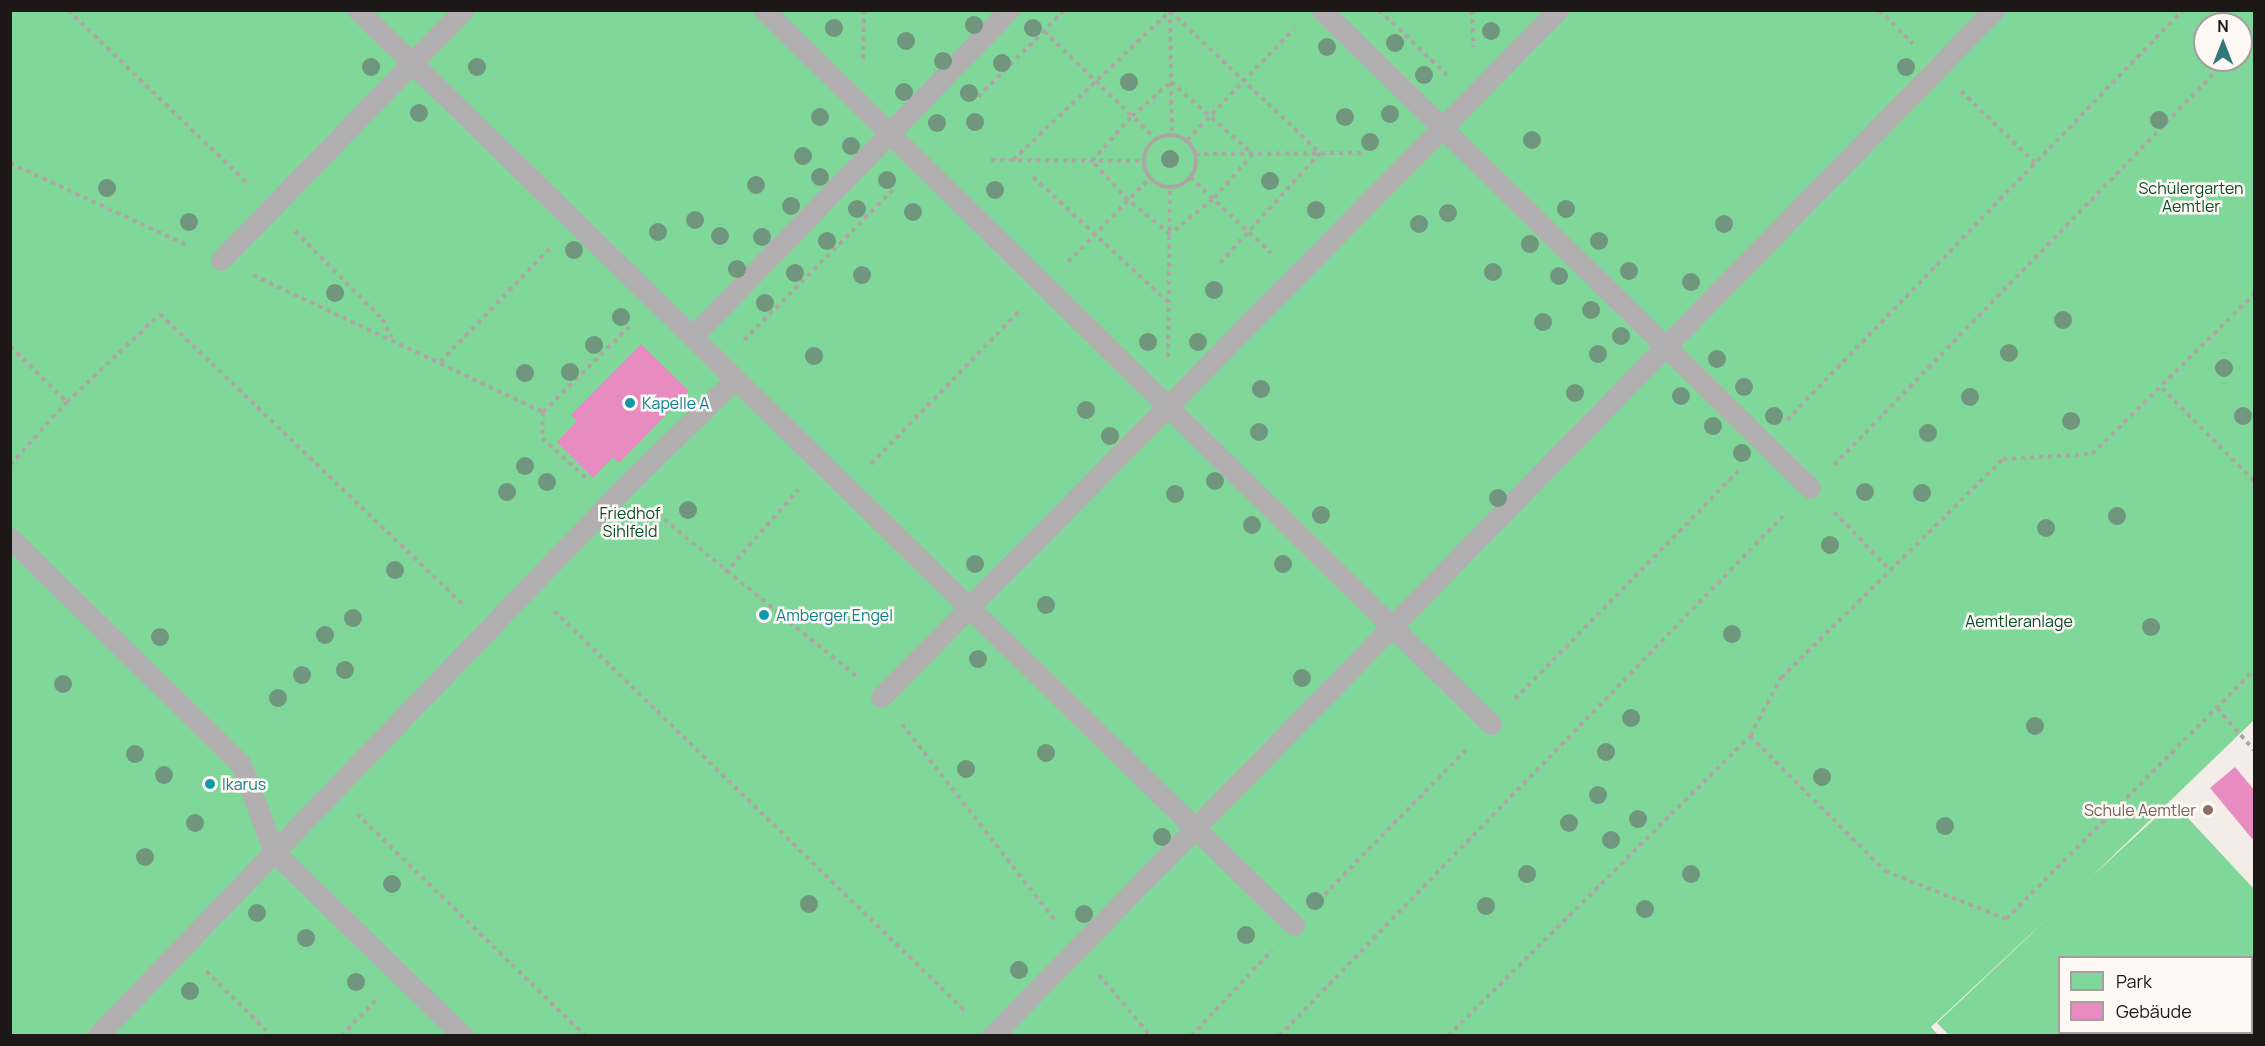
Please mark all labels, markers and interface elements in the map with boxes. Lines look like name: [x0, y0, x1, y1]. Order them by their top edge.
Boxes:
north arrow: [2193, 12, 2253, 72]
text: N: [2217, 15, 2229, 37]
park label: Schülergarten Aemtler: [2138, 178, 2244, 216]
place label: Kapelle A: [642, 393, 709, 413]
marker: Kapelle A: [623, 396, 637, 410]
park label: Friedhof Sihlfeld: [599, 503, 661, 541]
place label: Amberger Engel: [776, 605, 893, 625]
marker: Amberger Engel: [757, 608, 771, 622]
park label: Aemtleranlage: [1965, 611, 2073, 631]
place label: Ikarus: [222, 774, 266, 794]
marker: Ikarus: [203, 777, 217, 791]
place label: Schule Aemtler: [2084, 800, 2196, 820]
marker: Schule Aemtler: [2201, 803, 2215, 817]
legend: [2058, 956, 2253, 1034]
text: Park: [2116, 969, 2152, 993]
text: Gebäude: [2116, 999, 2192, 1023]

